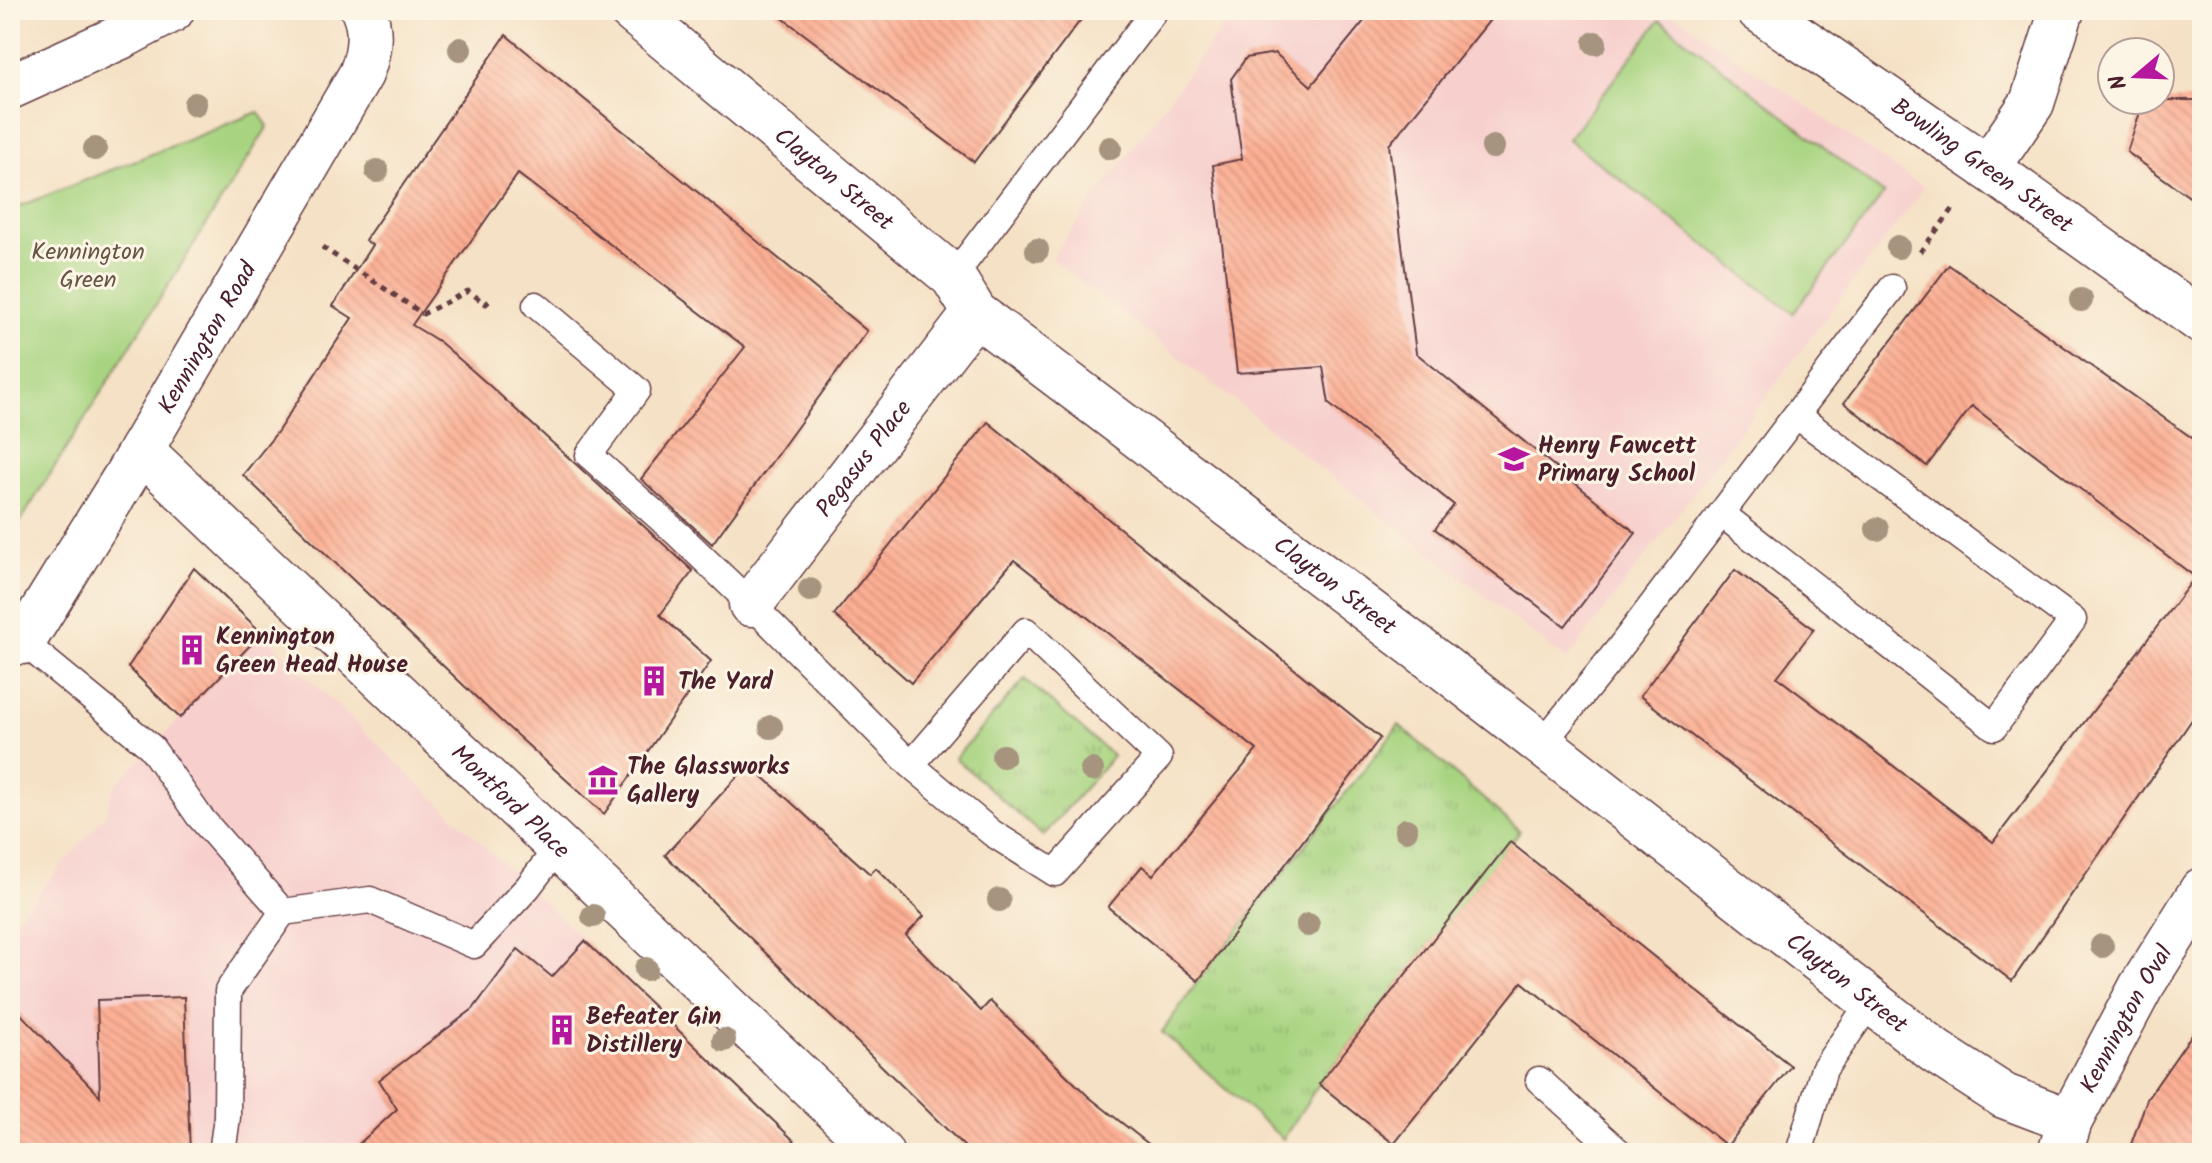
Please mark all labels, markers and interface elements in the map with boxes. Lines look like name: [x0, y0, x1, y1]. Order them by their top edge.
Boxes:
north arrow: [2096, 36, 2176, 116]
text: N: [2101, 69, 2138, 94]
street label: Bowling Green Street: [1882, 88, 2081, 245]
street label: Clayton Street: [764, 118, 903, 242]
park label: Kennington Green: [31, 233, 145, 300]
street label: Kennington Road: [148, 254, 269, 422]
street label: Pegasus Place: [806, 392, 923, 526]
place label: Henry Fawcett Primary School: [1538, 427, 1698, 494]
school or university icon: Henry Fawcett Primary School: [1497, 442, 1531, 476]
street label: Clayton Street: [1264, 527, 1405, 647]
place label: Kennington Green Head House: [216, 618, 408, 685]
building icon: Kennington Green Head House: [175, 633, 209, 667]
place label: The Yard: [678, 663, 774, 702]
building icon: The Yard: [637, 664, 671, 698]
street label: Montford Place: [441, 735, 579, 869]
place label: The Glassworks Gallery: [627, 748, 790, 815]
museum icon: The Glassworks Gallery: [586, 763, 620, 797]
street label: Clayton Street: [1776, 923, 1916, 1045]
street label: Kennington Oval: [2070, 937, 2184, 1101]
place label: Befeater Gin Distillery: [586, 998, 721, 1065]
building icon: Befeater Gin Distillery: [545, 1013, 579, 1047]

